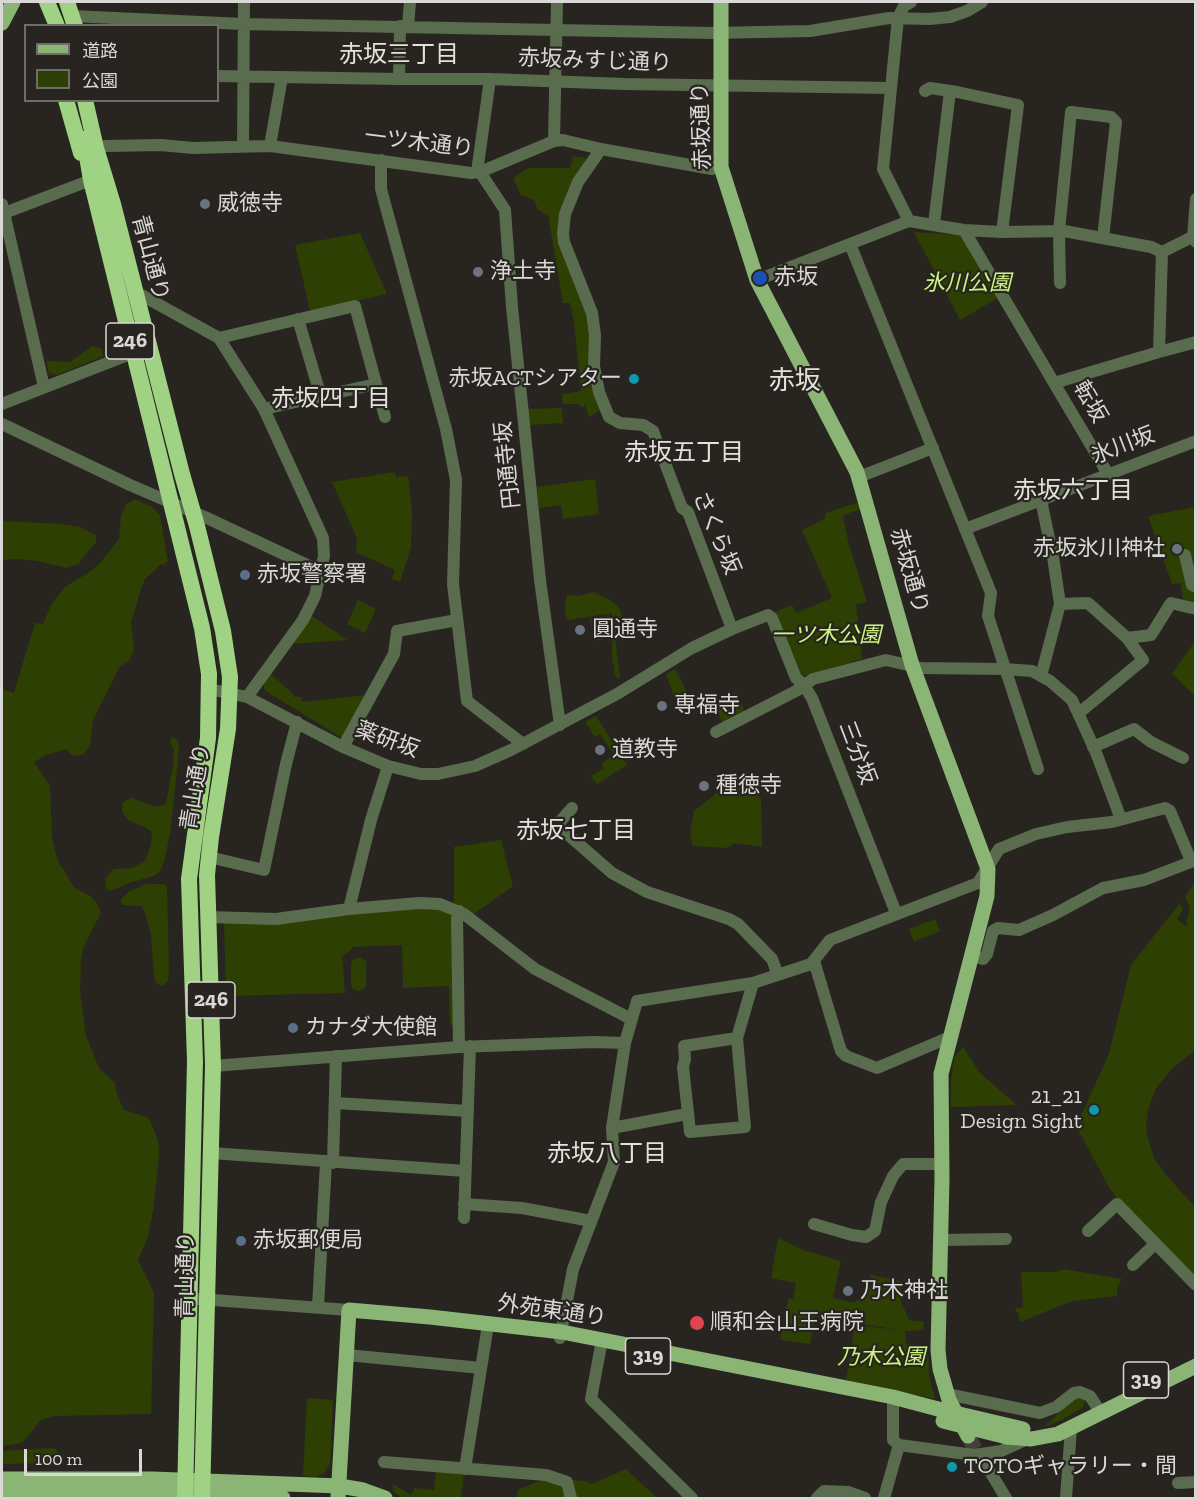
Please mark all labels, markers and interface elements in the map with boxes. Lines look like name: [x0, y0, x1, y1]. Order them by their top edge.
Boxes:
legend: [24, 24, 219, 102]
text: 道路: [82, 40, 118, 62]
district label: 赤坂三丁目: [339, 41, 459, 69]
street label: 赤坂みすじ通り: [518, 45, 672, 77]
text: 公園: [82, 70, 118, 92]
street label: 赤坂通り: [687, 82, 717, 170]
street label: 一ツ木通り: [363, 123, 475, 163]
place label: 威徳寺: [217, 191, 283, 217]
marker: 威徳寺: [198, 197, 212, 211]
street label: 青山通り: [126, 212, 174, 304]
place label: 浄土寺: [490, 259, 556, 285]
marker: 浄土寺: [471, 265, 485, 279]
place label: 赤坂: [774, 265, 818, 291]
marker: 赤坂: [751, 269, 769, 287]
park label: 氷川公園: [923, 271, 1011, 297]
road number: 246: [106, 323, 154, 359]
place label: 赤坂ACTシアター: [448, 366, 622, 392]
district label: 赤坂: [769, 366, 821, 398]
marker: 赤坂ACTシアター: [627, 372, 641, 386]
street label: 転坂: [1068, 376, 1112, 428]
district label: 赤坂四丁目: [271, 385, 391, 413]
street label: 円通寺坂: [490, 420, 526, 510]
street label: 氷川坂: [1087, 422, 1159, 470]
district label: 赤坂五丁目: [624, 439, 744, 467]
district label: 赤坂六丁目: [1013, 477, 1133, 505]
street label: さくら坂: [687, 487, 745, 579]
street label: 赤坂通り: [884, 525, 934, 617]
place label: 赤坂氷川神社: [1033, 536, 1165, 562]
marker: 赤坂氷川神社: [1170, 542, 1184, 556]
place label: 赤坂警察署: [257, 562, 367, 588]
marker: 赤坂警察署: [238, 568, 252, 582]
place label: 圓通寺: [592, 617, 658, 643]
marker: 圓通寺: [573, 623, 587, 637]
park label: 一ツ木公園: [771, 623, 881, 649]
place label: 専福寺: [674, 693, 740, 719]
marker: 専福寺: [655, 699, 669, 713]
street label: 薬研坂: [351, 716, 423, 764]
street label: 三分坂: [833, 717, 881, 789]
place label: 道教寺: [612, 737, 678, 763]
street label: 青山通り: [176, 741, 216, 833]
marker: 道教寺: [593, 743, 607, 757]
place label: 種徳寺: [716, 773, 782, 799]
marker: 種徳寺: [697, 779, 711, 793]
district label: 赤坂七丁目: [516, 817, 636, 845]
road number: 246: [187, 982, 235, 1018]
place label: カナダ大使館: [305, 1015, 437, 1041]
marker: カナダ大使館: [286, 1021, 300, 1035]
place label: 21_21 Design Sight: [960, 1084, 1082, 1136]
marker: 21_21 Design Sight: [1087, 1103, 1101, 1117]
district label: 赤坂八丁目: [547, 1140, 667, 1168]
place label: 赤坂郵便局: [253, 1228, 363, 1254]
street label: 青山通り: [172, 1231, 200, 1319]
marker: 赤坂郵便局: [234, 1234, 248, 1248]
place label: 乃木神社: [860, 1278, 948, 1304]
marker: 乃木神社: [841, 1284, 855, 1298]
street label: 外苑東通り: [496, 1290, 608, 1332]
place label: 順和会山王病院: [710, 1310, 864, 1336]
marker: 順和会山王病院: [688, 1314, 706, 1332]
road number: 319: [626, 1338, 670, 1374]
park label: 乃木公園: [837, 1345, 925, 1371]
road number: 319: [1124, 1362, 1168, 1398]
scale bar: [27, 1437, 146, 1475]
text: 100 m: [35, 1448, 82, 1470]
place label: TOTOギャラリー・間: [964, 1454, 1177, 1480]
marker: TOTOギャラリー・間: [945, 1460, 959, 1474]

